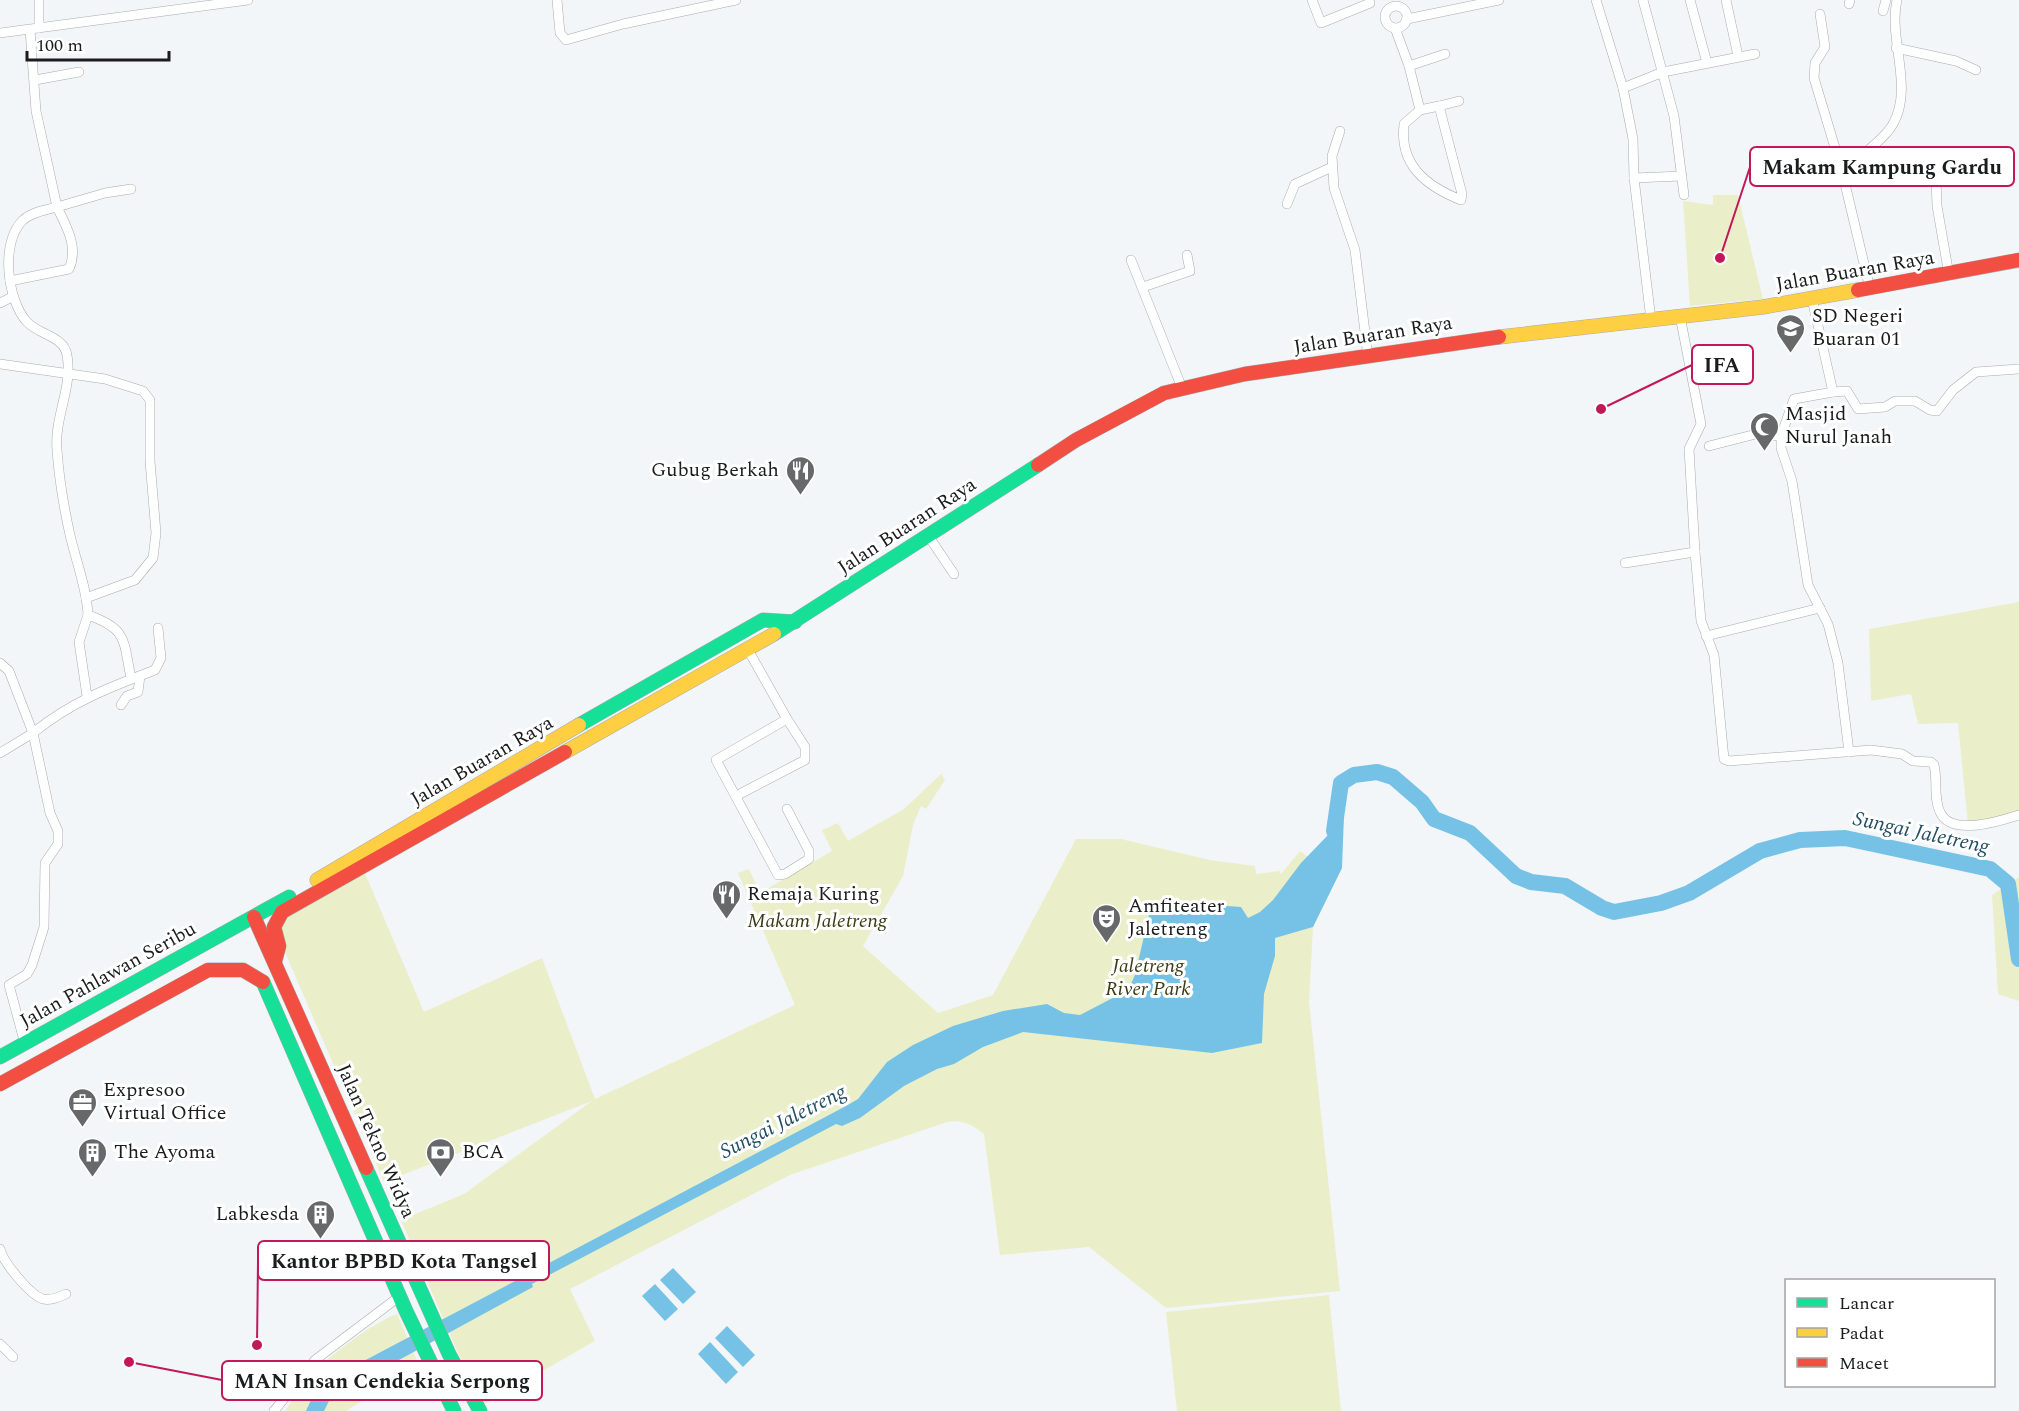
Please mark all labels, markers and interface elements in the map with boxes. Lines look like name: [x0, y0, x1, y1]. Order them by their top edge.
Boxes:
scale bar: [27, 24, 170, 62]
text: 100 m: [36, 32, 83, 59]
callout: Makam Kampung Gardu: [1750, 147, 2014, 186]
text: Makam Kampung Gardu: [1762, 152, 2002, 184]
street label: Jalan Buaran Raya: [1773, 242, 1937, 300]
place label: SD Negeri Buaran 01: [1812, 301, 1903, 354]
street label: Jalan Buaran Raya: [1291, 308, 1455, 362]
school or university icon: SD Negeri Buaran 01: [1775, 312, 1807, 354]
callout: IFA: [1692, 345, 1753, 384]
text: IFA: [1704, 350, 1740, 382]
place label: Masjid Nurul Janah: [1785, 399, 1892, 452]
mosque icon: Masjid Nurul Janah: [1748, 410, 1780, 452]
restaurant icon: Gubug Berkah: [784, 454, 816, 496]
place label: Gubug Berkah: [651, 455, 779, 485]
street label: Jalan Buaran Raya: [832, 470, 983, 582]
street label: Jalan Buaran Raya: [405, 708, 559, 814]
water label: Sungai Jaletreng: [1850, 803, 1993, 863]
restaurant icon: Remaja Kuring: [710, 878, 742, 920]
place label: Remaja Kuring: [747, 879, 880, 909]
place label: Amfiteater Jaletreng: [1128, 891, 1225, 944]
theatre icon: Amfiteater Jaletreng: [1091, 902, 1123, 944]
park label: Makam Jaletreng: [747, 906, 888, 936]
street label: Jalan Pahlawan Seribu: [14, 914, 202, 1036]
park label: Jaletreng River Park: [1105, 951, 1191, 1004]
street label: Jalan Tekno Widya: [328, 1059, 424, 1223]
place label: Expresoo Virtual Office: [103, 1075, 226, 1128]
water label: Sungai Jaletreng: [714, 1076, 852, 1168]
office icon: Expresoo Virtual Office: [66, 1086, 98, 1128]
building icon: The Ayoma: [77, 1136, 109, 1178]
bank icon: BCA: [425, 1136, 457, 1178]
place label: The Ayoma: [114, 1137, 215, 1167]
place label: BCA: [462, 1137, 504, 1167]
building icon: Labkesda: [304, 1198, 336, 1240]
place label: Labkesda: [215, 1199, 299, 1229]
callout: Kantor BPBD Kota Tangsel: [258, 1241, 549, 1280]
text: Kantor BPBD Kota Tangsel: [271, 1246, 537, 1278]
legend: [1785, 1279, 1995, 1387]
text: Lancar: [1839, 1290, 1894, 1317]
text: Padat: [1839, 1320, 1884, 1347]
text: Macet: [1839, 1350, 1889, 1377]
callout: MAN Insan Cendekia Serpong: [222, 1361, 542, 1400]
text: MAN Insan Cendekia Serpong: [234, 1366, 530, 1398]

